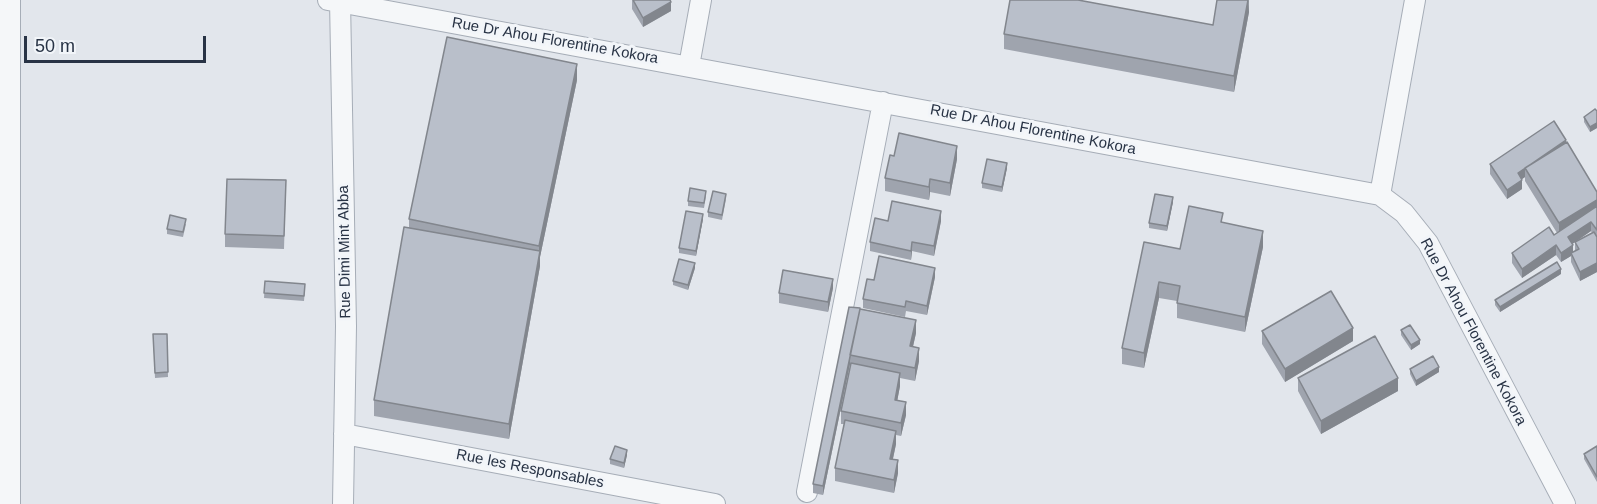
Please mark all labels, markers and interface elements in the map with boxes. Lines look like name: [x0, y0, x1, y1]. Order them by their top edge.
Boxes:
street label: Rue Dr Ahou Florentine Kokora: [450, 14, 660, 68]
scale bar: [27, 24, 208, 62]
text: 50 m: [35, 36, 75, 56]
street label: Rue Dr Ahou Florentine Kokora: [929, 101, 1137, 159]
street label: Rue Dimi Mint Abba: [335, 185, 355, 319]
street label: Rue Dr Ahou Florentine Kokora: [1416, 235, 1530, 429]
street label: Rue les Responsables: [455, 446, 605, 492]

